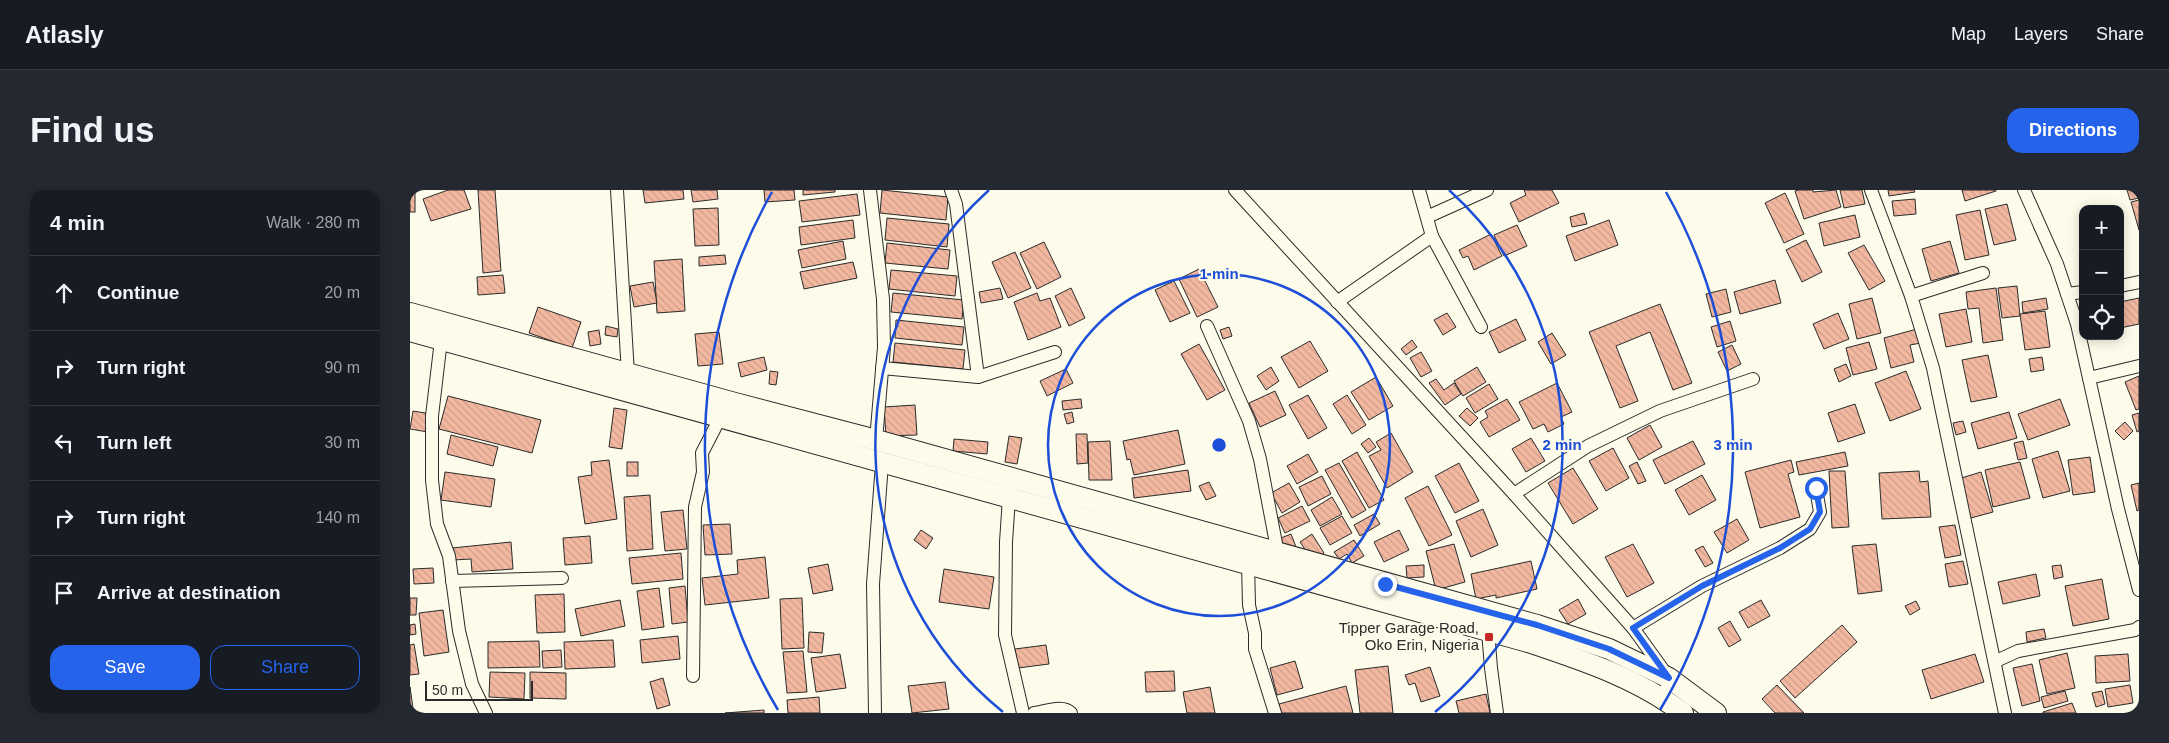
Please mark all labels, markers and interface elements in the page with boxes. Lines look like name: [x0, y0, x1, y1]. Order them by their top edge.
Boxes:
text: Atlasly: [25, 21, 104, 48]
text: Map: [1951, 24, 1986, 44]
text: Layers: [2014, 24, 2068, 44]
text: Share: [2096, 24, 2144, 44]
button: Directions: [2007, 108, 2139, 153]
text: Find us: [30, 110, 154, 149]
map controls: [2079, 205, 2124, 340]
button: +: [2079, 205, 2124, 250]
text: 4 min: [50, 211, 105, 234]
text: Walk · 280 m: [266, 214, 360, 231]
button: −: [2079, 250, 2124, 295]
text: 1 min: [1199, 265, 1239, 282]
icon: ahead: [50, 279, 78, 307]
text: Continue: [97, 282, 179, 303]
text: 20 m: [324, 284, 360, 301]
button: locate: [2079, 295, 2124, 340]
icon: right: [50, 354, 78, 382]
text: Turn right: [97, 357, 185, 378]
text: 90 m: [324, 359, 360, 376]
icon: left: [50, 429, 78, 457]
text: Turn left: [97, 432, 172, 453]
text: 30 m: [324, 434, 360, 451]
centre of rings: [1210, 436, 1228, 454]
text: 2 min: [1542, 436, 1582, 453]
text: 3 min: [1713, 436, 1753, 453]
route start: [1805, 477, 1828, 500]
icon: right: [50, 504, 78, 532]
text: Turn right: [97, 507, 185, 528]
text: 140 m: [316, 509, 360, 526]
route end: [1374, 573, 1397, 596]
icon: arrive: [50, 579, 78, 607]
text: Arrive at destination: [97, 582, 281, 603]
place label: Tipper Garage Road, Oko Erin, Nigeria: [1339, 619, 1480, 653]
marker: Tipper Garage Road, Oko Erin, Nigeria: [1483, 631, 1495, 643]
button: Save: [50, 645, 200, 690]
button: Share: [210, 645, 360, 690]
scale bar: [425, 678, 532, 701]
text: 50 m: [432, 682, 463, 698]

